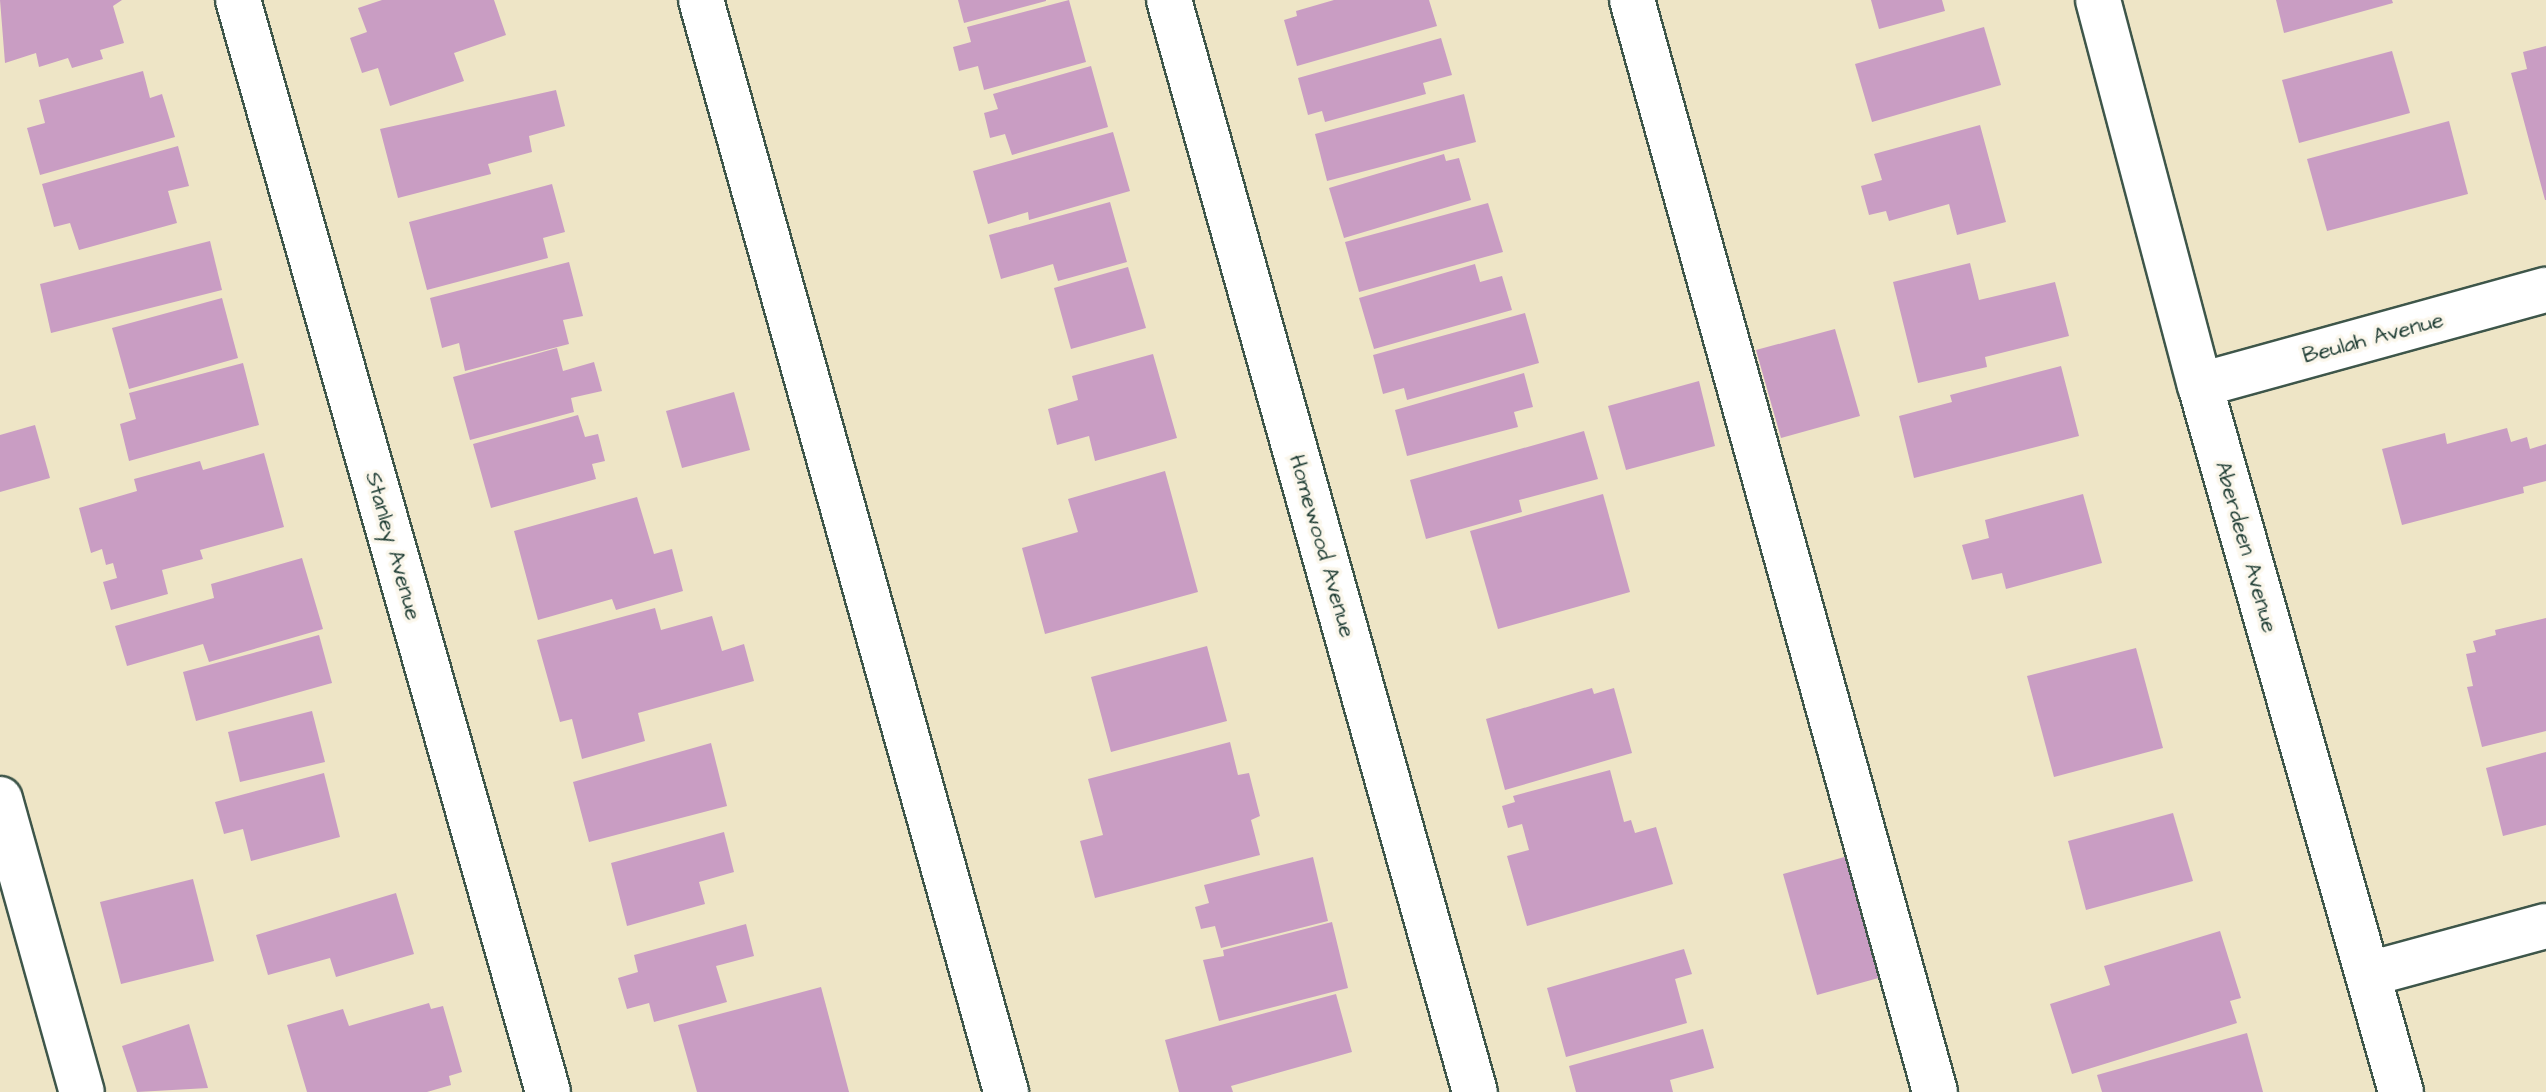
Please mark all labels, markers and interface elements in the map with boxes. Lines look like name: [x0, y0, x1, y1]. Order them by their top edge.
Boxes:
street label: Beulah Avenue: [2300, 307, 2446, 369]
street label: Homewood Avenue: [1283, 452, 1361, 640]
street label: Aberdeen Avenue: [2209, 458, 2283, 636]
street label: Stanley Avenue: [359, 469, 427, 623]

